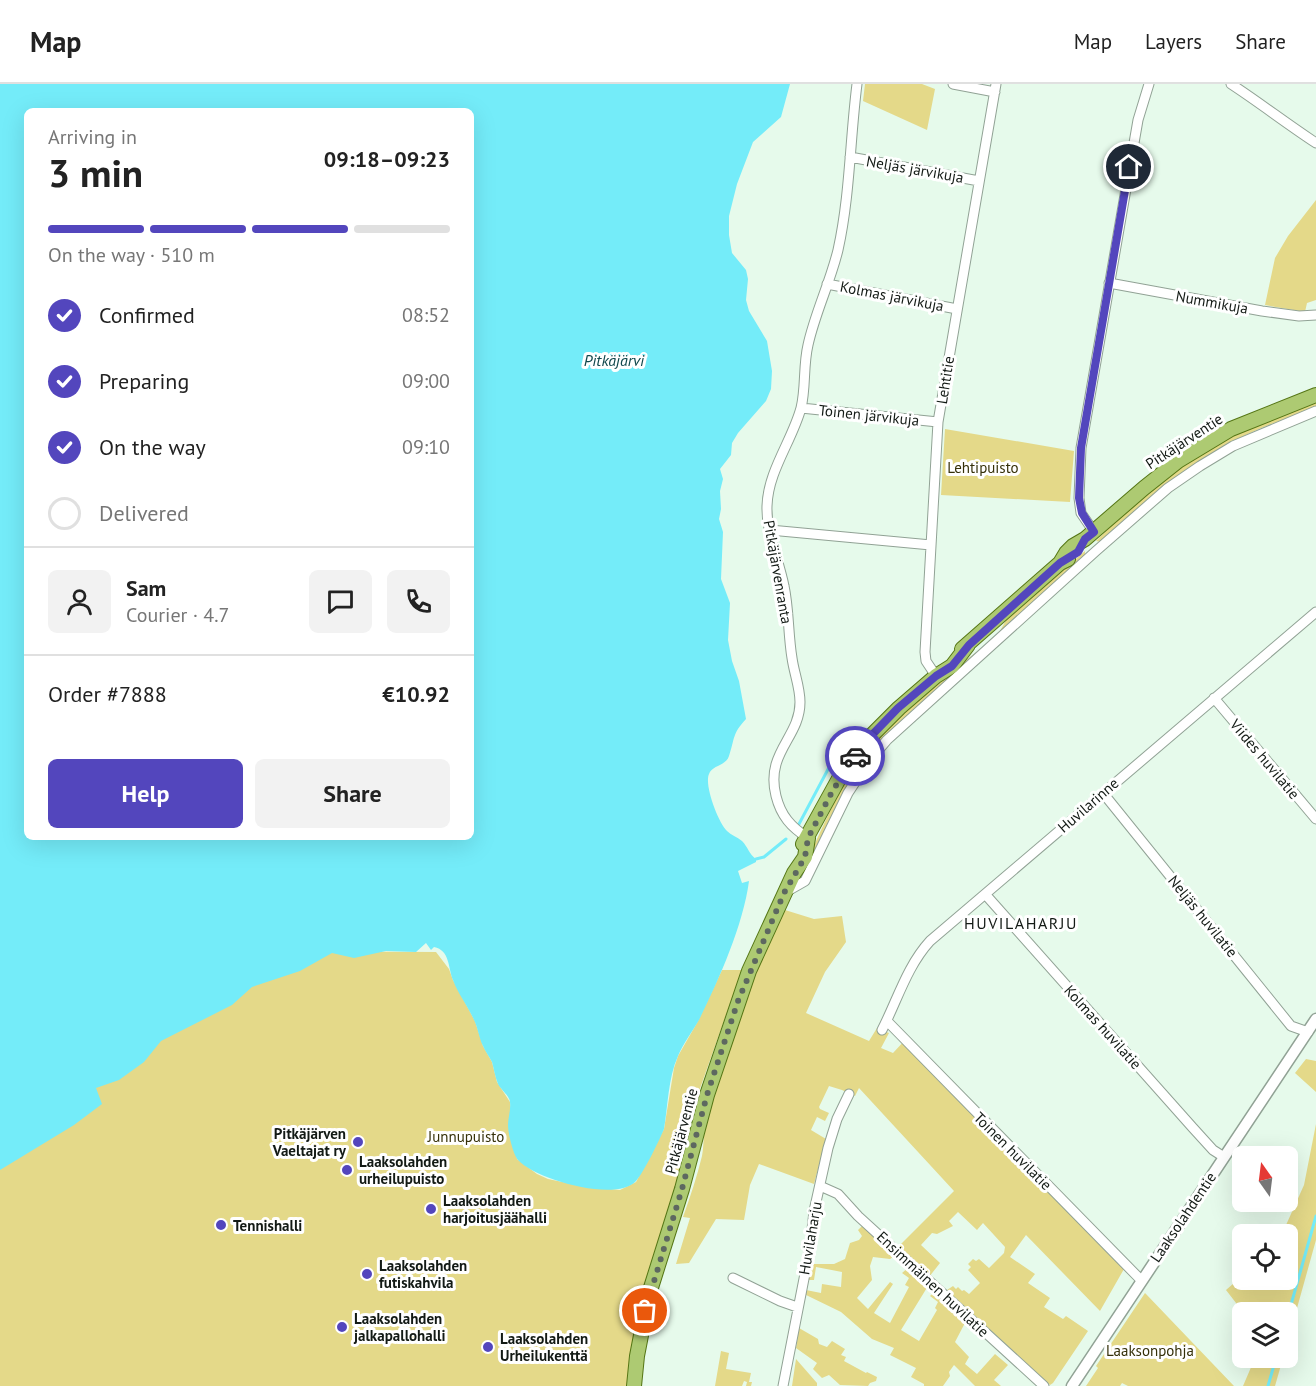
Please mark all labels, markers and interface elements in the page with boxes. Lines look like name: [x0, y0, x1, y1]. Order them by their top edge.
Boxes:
text: Map: [30, 23, 81, 60]
text: Map: [1074, 28, 1112, 55]
text: Layers: [1145, 28, 1202, 55]
text: Share: [1235, 28, 1286, 55]
text: Arriving in: [48, 124, 137, 150]
pin: [1103, 141, 1154, 192]
text: 09:18–09:23: [324, 145, 450, 173]
text: 3 min: [48, 147, 143, 198]
icon: home: [1112, 150, 1145, 183]
street label: Neljäs järvikuja: [865, 151, 965, 187]
text: On the way · 510 m: [48, 242, 215, 268]
street label: Kolmas järvikuja: [838, 277, 946, 315]
street label: Nummikuja: [1174, 286, 1250, 318]
icon: check: [48, 299, 81, 332]
text: Confirmed: [99, 301, 195, 329]
text: 08:52: [402, 302, 450, 328]
water label: Pitkäjärvi: [584, 350, 645, 370]
street label: Lehtitie: [932, 355, 958, 405]
icon: check: [48, 365, 81, 398]
text: Preparing: [99, 367, 189, 395]
text: 09:00: [402, 368, 450, 394]
street label: Toinen järvikuja: [818, 400, 920, 430]
street label: Pitkäjärventie: [1142, 409, 1226, 473]
icon: check: [48, 431, 81, 464]
text: On the way: [99, 433, 206, 461]
text: 09:10: [402, 434, 450, 460]
park label: Lehtipuisto: [947, 458, 1019, 477]
text: Delivered: [99, 499, 189, 527]
street label: Pitkäjärvenranta: [760, 519, 796, 625]
button: person: [48, 570, 111, 633]
button: chat: [309, 570, 372, 633]
button: phone: [387, 570, 450, 633]
text: Sam: [126, 574, 166, 602]
text: Courier · 4.7: [126, 602, 229, 628]
text: Order #7888: [48, 680, 167, 708]
text: €10.92: [382, 680, 450, 708]
street label: Viides huvilatie: [1225, 714, 1304, 803]
courier: [825, 726, 885, 786]
icon: car: [839, 740, 872, 773]
button: Help: [48, 759, 243, 828]
button: Share: [255, 759, 450, 828]
street label: Huvilarinne: [1054, 773, 1122, 837]
street label: Neljäs huvilatie: [1164, 871, 1242, 961]
district label: HUVILAHARJU: [964, 913, 1078, 933]
street label: Kolmas huvilatie: [1060, 981, 1146, 1073]
street label: Pitkäjärventie: [660, 1086, 702, 1176]
street label: Toinen huvilatie: [970, 1108, 1056, 1194]
place label: Pitkäjärven Vaeltajat ry: [272, 1124, 347, 1160]
park label: Junnupuisto: [427, 1127, 504, 1146]
marker: Pitkäjärven Vaeltajat ry: [351, 1135, 365, 1149]
north arrow: [1232, 1146, 1298, 1212]
map controls: [1232, 1146, 1298, 1368]
place label: Laaksolahden urheilupuisto: [359, 1152, 447, 1188]
marker: Laaksolahden urheilupuisto: [340, 1163, 354, 1177]
street label: Laaksolahdentie: [1146, 1168, 1220, 1266]
place label: Laaksolahden harjoitusjäähalli: [443, 1191, 547, 1227]
street label: Huvilaharju: [794, 1200, 826, 1276]
marker: Laaksolahden harjoitusjäähalli: [424, 1202, 438, 1216]
place label: Tennishalli: [233, 1216, 302, 1235]
marker: Tennishalli: [214, 1218, 228, 1232]
button: locate: [1232, 1224, 1298, 1290]
street label: Ensimmäinen huvilatie: [873, 1227, 993, 1341]
place label: Laaksolahden futiskahvila: [379, 1256, 467, 1292]
marker: Laaksolahden futiskahvila: [360, 1267, 374, 1281]
pin: [619, 1285, 670, 1336]
icon: bag: [628, 1294, 661, 1327]
button: layers: [1232, 1302, 1298, 1368]
place label: Laaksolahden jalkapallohalli: [353, 1309, 446, 1345]
marker: Laaksolahden jalkapallohalli: [335, 1320, 349, 1334]
place label: Laaksolahden Urheilukenttä: [500, 1329, 588, 1365]
marker: Laaksolahden Urheilukenttä: [481, 1340, 495, 1354]
park label: Laaksonpohja: [1106, 1341, 1194, 1360]

